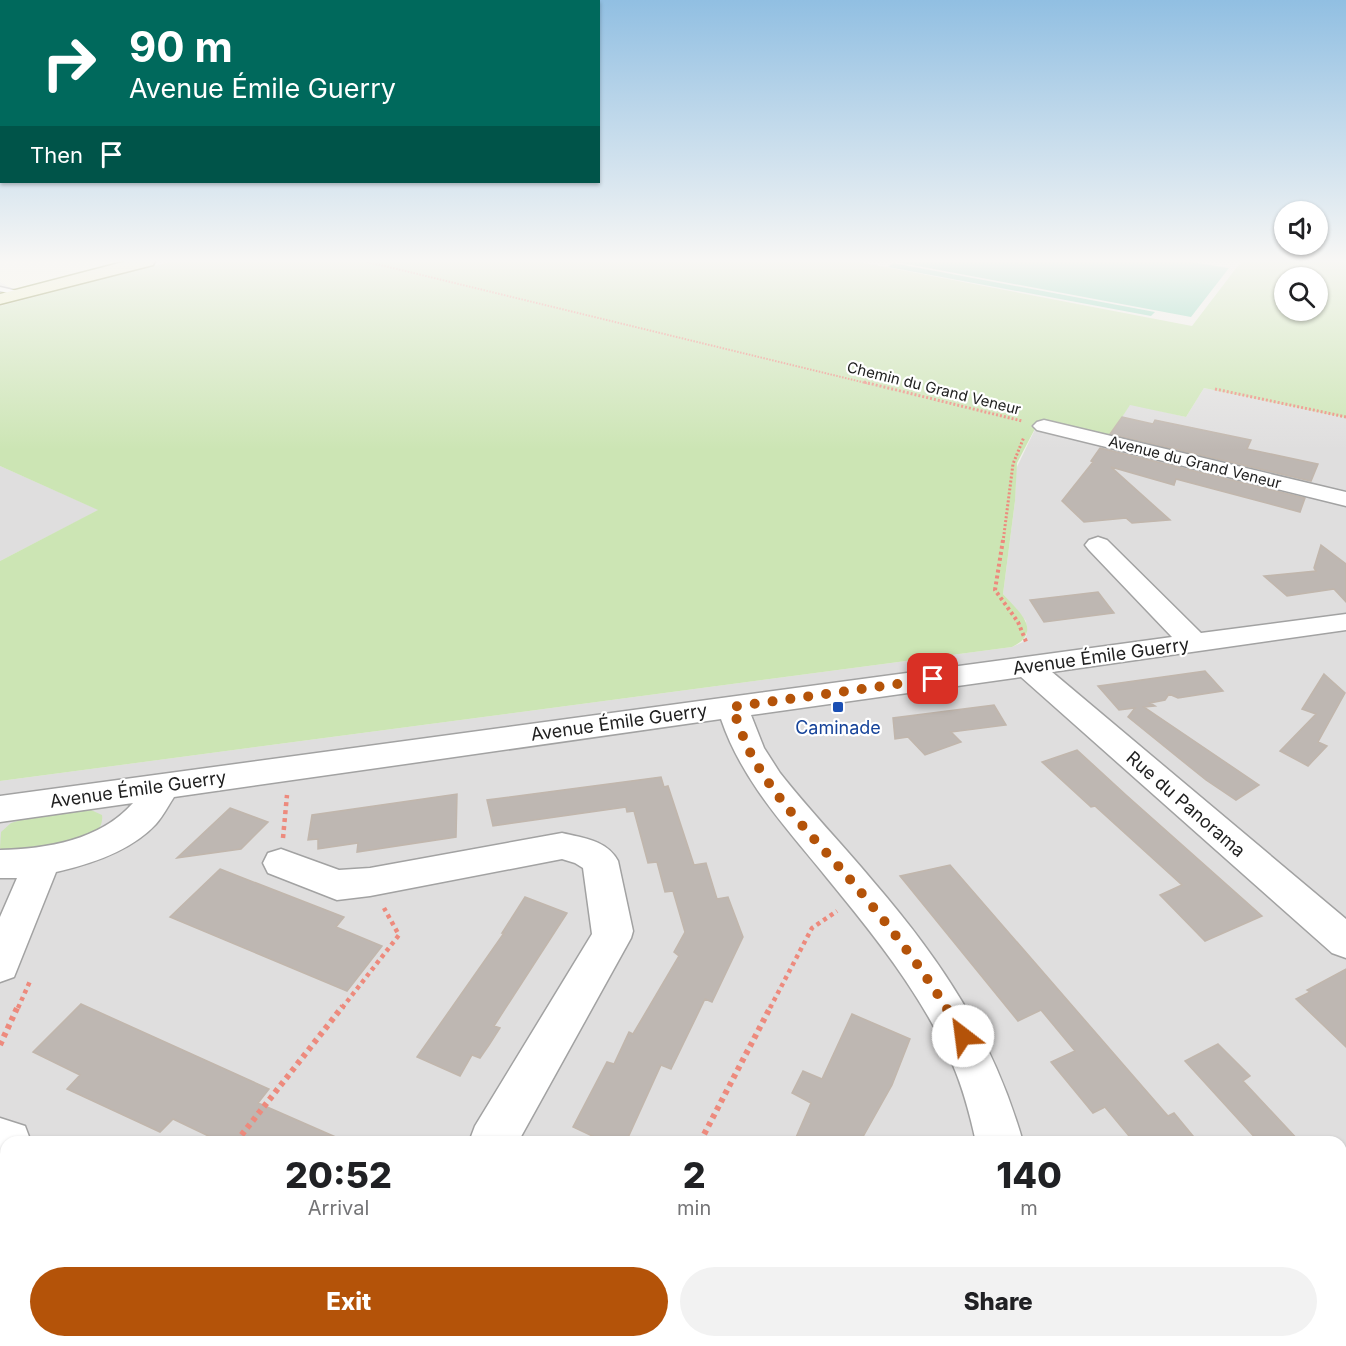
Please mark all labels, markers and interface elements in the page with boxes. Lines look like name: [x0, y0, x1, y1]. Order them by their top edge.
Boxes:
text: 90 m: [129, 21, 233, 72]
icon: right: [30, 24, 108, 102]
text: Avenue Émile Guerry: [129, 72, 396, 105]
icon: arrive: [95, 138, 128, 171]
text: Then: [30, 142, 83, 168]
map controls: [1274, 201, 1328, 321]
button: sound: [1274, 201, 1328, 255]
button: search: [1274, 267, 1328, 321]
street label: Chemin du Grand Veneur: [845, 357, 1023, 419]
street label: Avenue du Grand Veneur: [1107, 431, 1284, 493]
street label: Avenue Émile Guerry: [1011, 632, 1191, 679]
pin: [907, 653, 958, 704]
icon: arrive: [916, 662, 949, 695]
street label: Avenue Émile Guerry: [529, 698, 709, 745]
marker: Caminade: [831, 700, 845, 714]
place label: Caminade: [795, 717, 881, 738]
street label: Rue du Panorama: [1122, 747, 1250, 861]
street label: Avenue Émile Guerry: [48, 765, 228, 812]
position arrow: [931, 1004, 995, 1068]
text: 20:52: [285, 1153, 392, 1197]
text: 2: [683, 1153, 706, 1197]
text: 140: [996, 1153, 1062, 1197]
text: Arrival: [308, 1196, 369, 1220]
text: min: [677, 1196, 711, 1220]
text: m: [1020, 1196, 1038, 1220]
button: Exit: [30, 1267, 668, 1336]
button: Share: [680, 1267, 1317, 1336]

